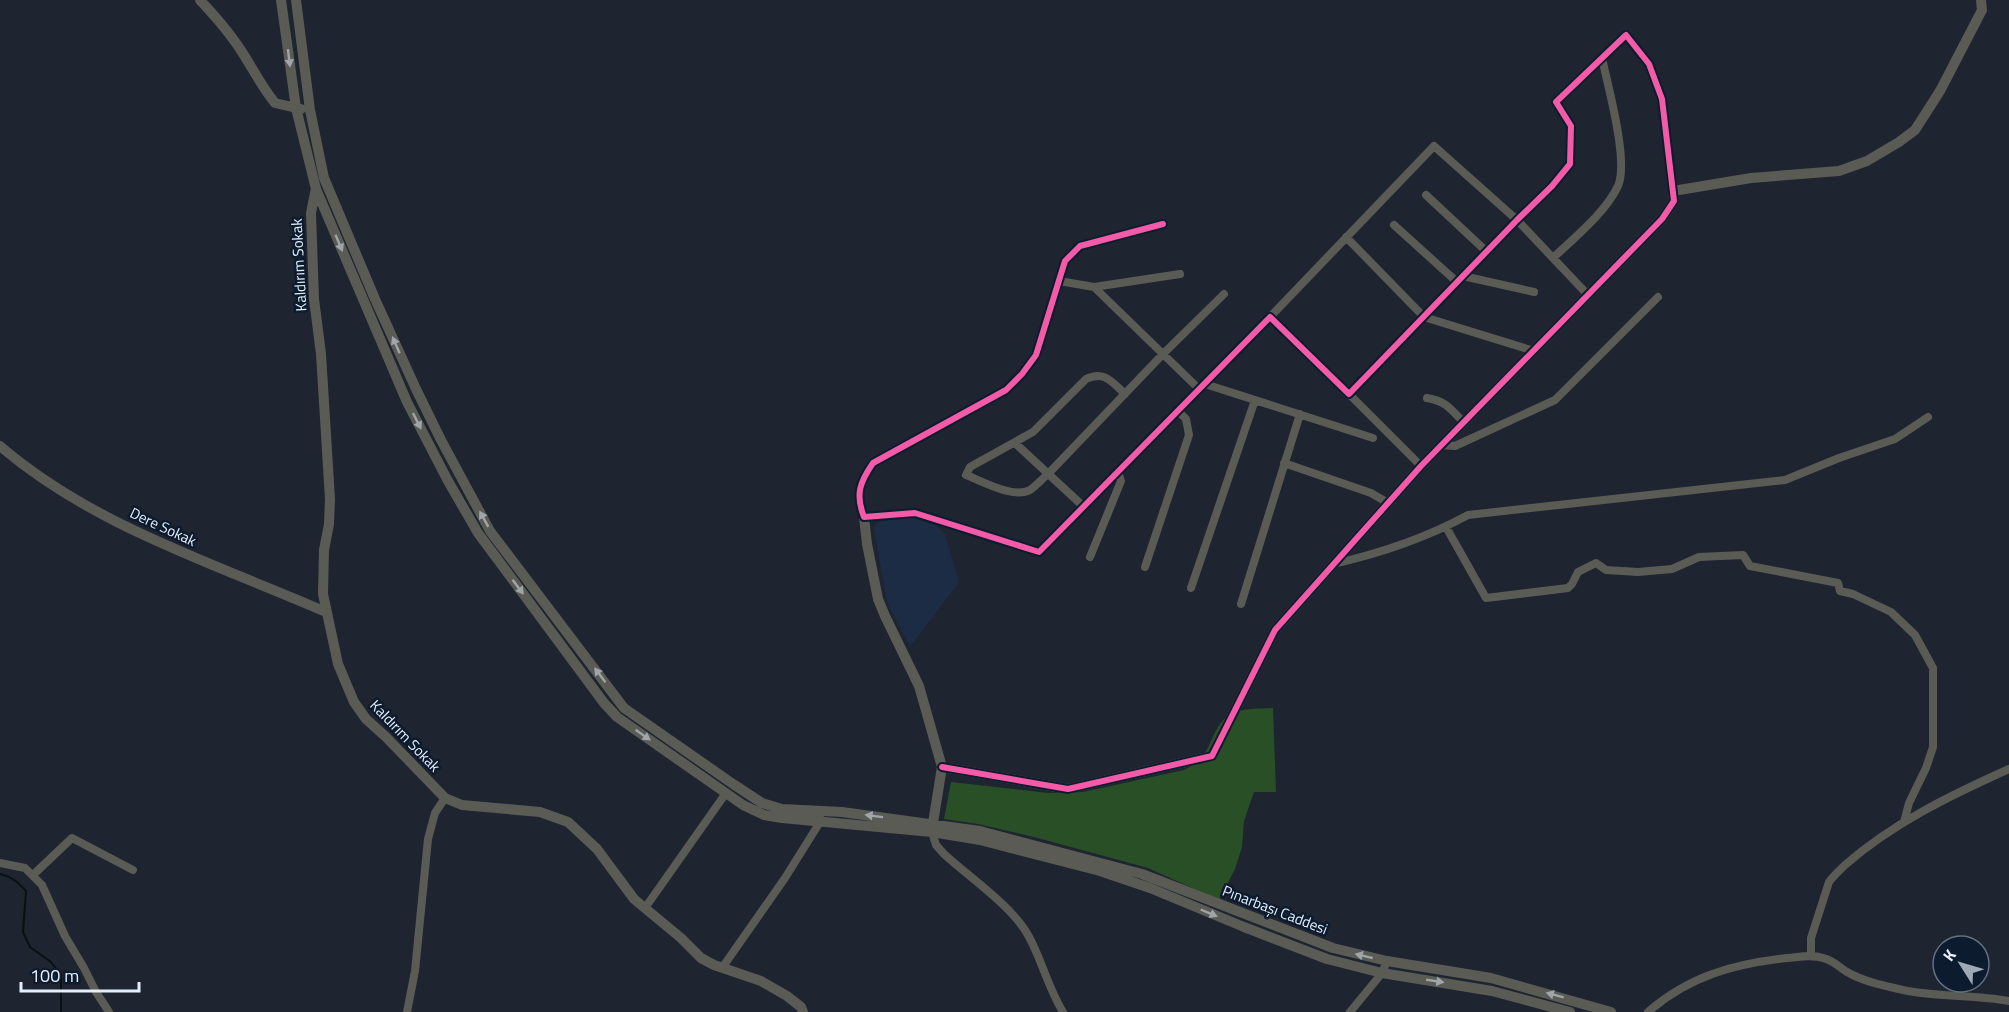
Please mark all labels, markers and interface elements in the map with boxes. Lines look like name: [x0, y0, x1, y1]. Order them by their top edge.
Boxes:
one-way arrow: [284, 49, 294, 68]
street label: Kaldırım Sokak: [285, 218, 312, 312]
one-way arrow: [334, 234, 344, 252]
one-way arrow: [390, 336, 400, 354]
one-way arrow: [412, 413, 421, 430]
street label: Dere Sokak: [126, 501, 200, 552]
one-way arrow: [479, 510, 489, 527]
one-way arrow: [512, 579, 524, 595]
one-way arrow: [595, 668, 607, 683]
street label: Kaldırım Sokak: [365, 694, 446, 777]
one-way arrow: [635, 729, 651, 740]
one-way arrow: [864, 812, 883, 821]
street label: Pınarbaşı Caddesi: [1219, 879, 1331, 940]
one-way arrow: [1200, 909, 1218, 918]
north arrow: [1931, 934, 1991, 994]
text: K: [1937, 944, 1962, 966]
one-way arrow: [1354, 951, 1373, 960]
scale bar: [21, 955, 140, 993]
text: 100 m: [30, 962, 79, 989]
one-way arrow: [1425, 977, 1444, 986]
one-way arrow: [1545, 990, 1564, 1000]

